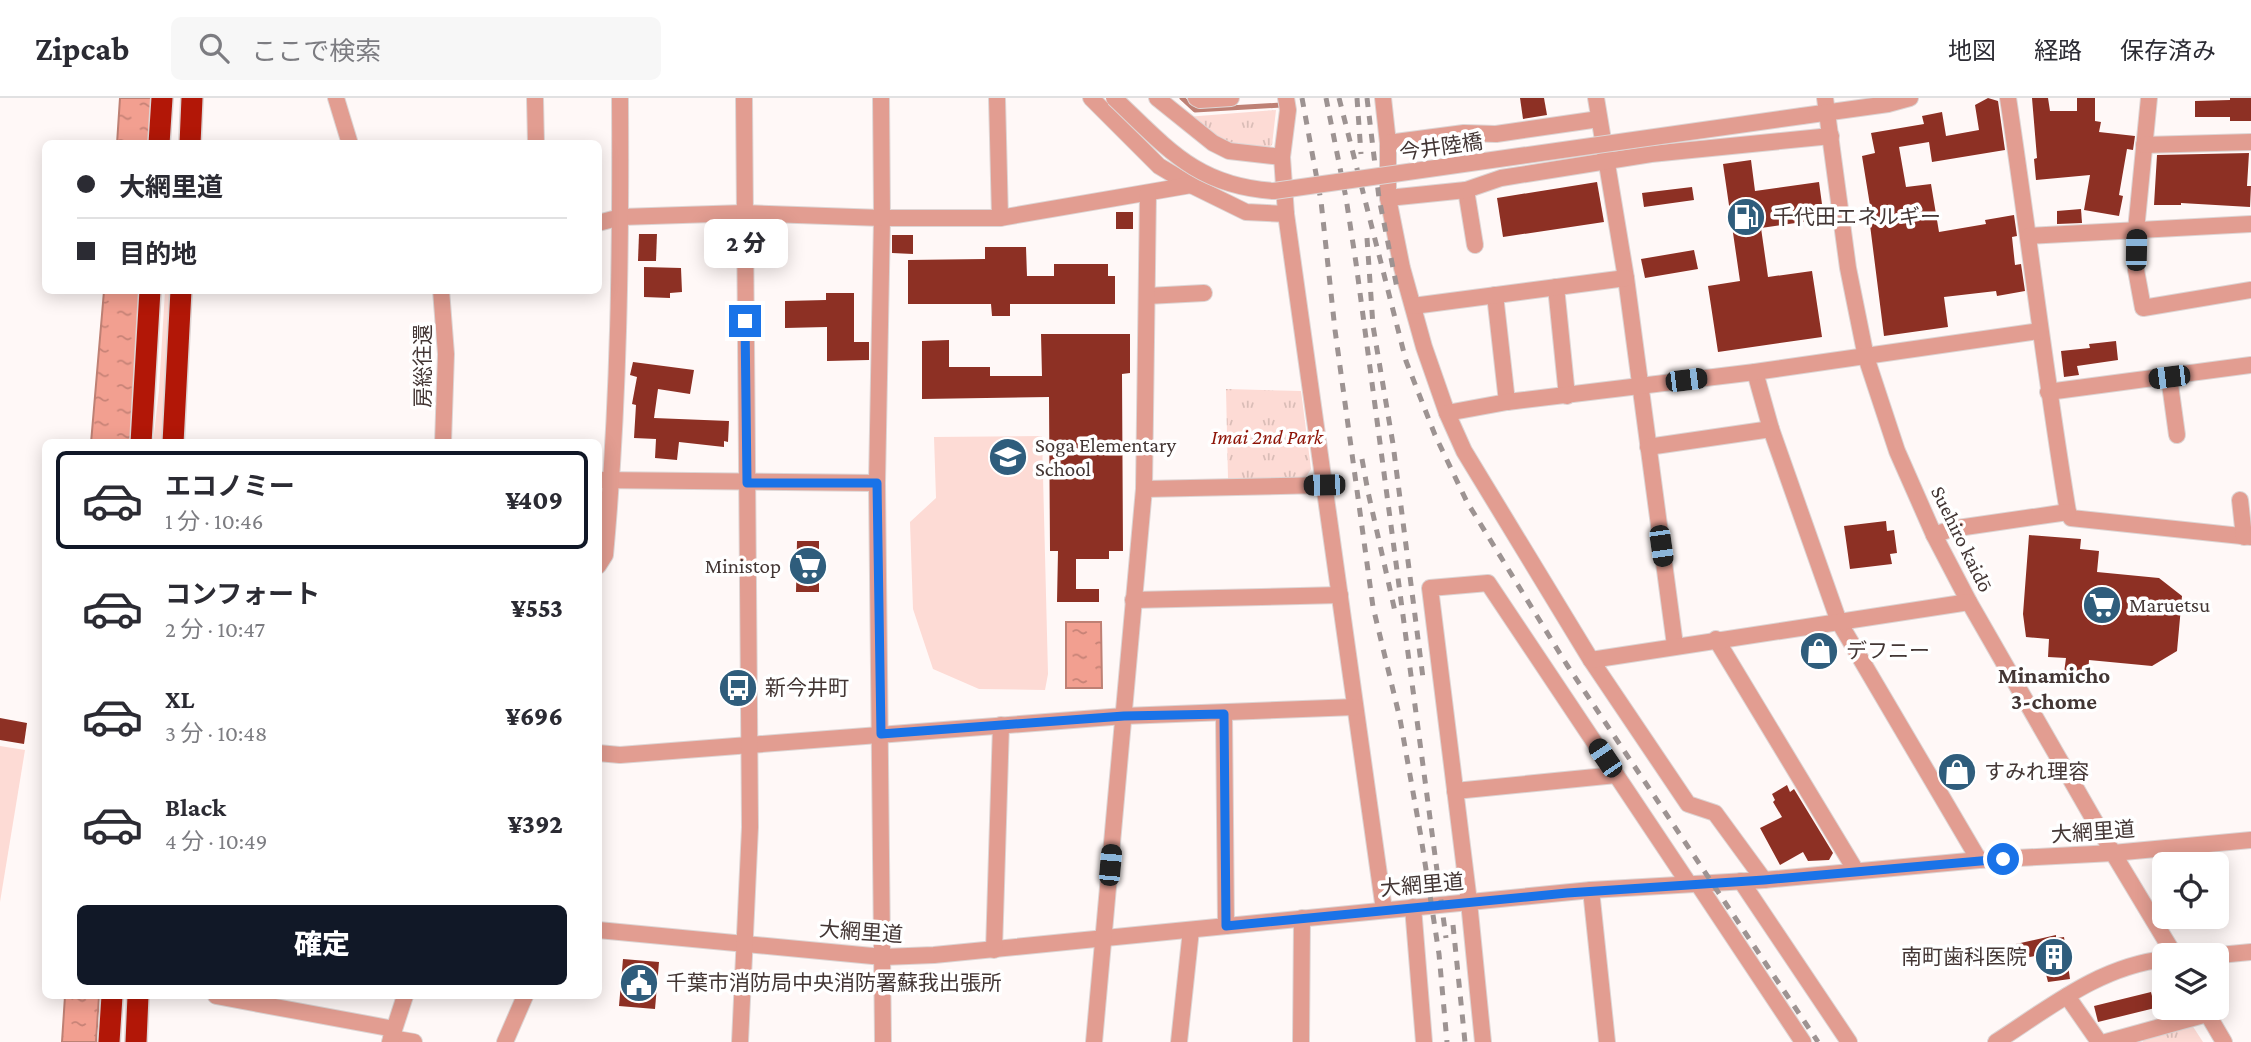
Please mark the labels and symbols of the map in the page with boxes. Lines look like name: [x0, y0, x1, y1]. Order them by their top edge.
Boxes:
street label: 今井陸橋: [1398, 129, 1484, 165]
fuel station icon: 千代田エネルギー: [1725, 196, 1767, 238]
place label: 千代田エネルギー: [1773, 205, 1941, 229]
callout: 2 分: [703, 220, 787, 268]
car: [2126, 229, 2147, 271]
route end: [729, 305, 761, 337]
street label: 房総往還: [411, 324, 435, 408]
car: [2147, 364, 2192, 390]
car: [1664, 367, 1709, 393]
park label: Imai 2nd Park: [1211, 425, 1324, 449]
place label: Soga Elementary School: [1035, 433, 1177, 481]
school or university icon: Soga Elementary School: [987, 436, 1029, 478]
car: [1303, 474, 1346, 496]
street label: Suehiro kaidō: [1926, 482, 1998, 596]
car: [1648, 524, 1675, 568]
supermarket icon: Ministop: [787, 545, 829, 587]
place label: Ministop: [705, 554, 781, 578]
supermarket icon: Maruetsu: [2081, 584, 2123, 626]
place label: Maruetsu: [2129, 593, 2210, 617]
shop icon: デフニー: [1798, 630, 1840, 672]
place label: デフニー: [1846, 639, 1930, 663]
district label: Minamicho 3-chome: [1998, 662, 2110, 714]
bus stop icon: 新今井町: [717, 667, 759, 709]
place label: 新今井町: [765, 676, 849, 700]
car: [1585, 735, 1626, 781]
shop icon: すみれ理容: [1936, 751, 1978, 793]
place label: すみれ理容: [1984, 760, 2089, 784]
street label: 大網里道: [2050, 817, 2136, 847]
car: [1098, 843, 1123, 887]
route start: [1987, 843, 2019, 875]
street label: 大網里道: [1379, 869, 1465, 901]
street label: 大網里道: [818, 917, 904, 947]
building icon: 南町歯科医院: [2033, 936, 2075, 978]
place label: 南町歯科医院: [1901, 945, 2027, 969]
public building icon: 千葉市消防局中央消防署蘇我出張所: [618, 962, 660, 1004]
place label: 千葉市消防局中央消防署蘇我出張所: [666, 971, 1002, 995]

